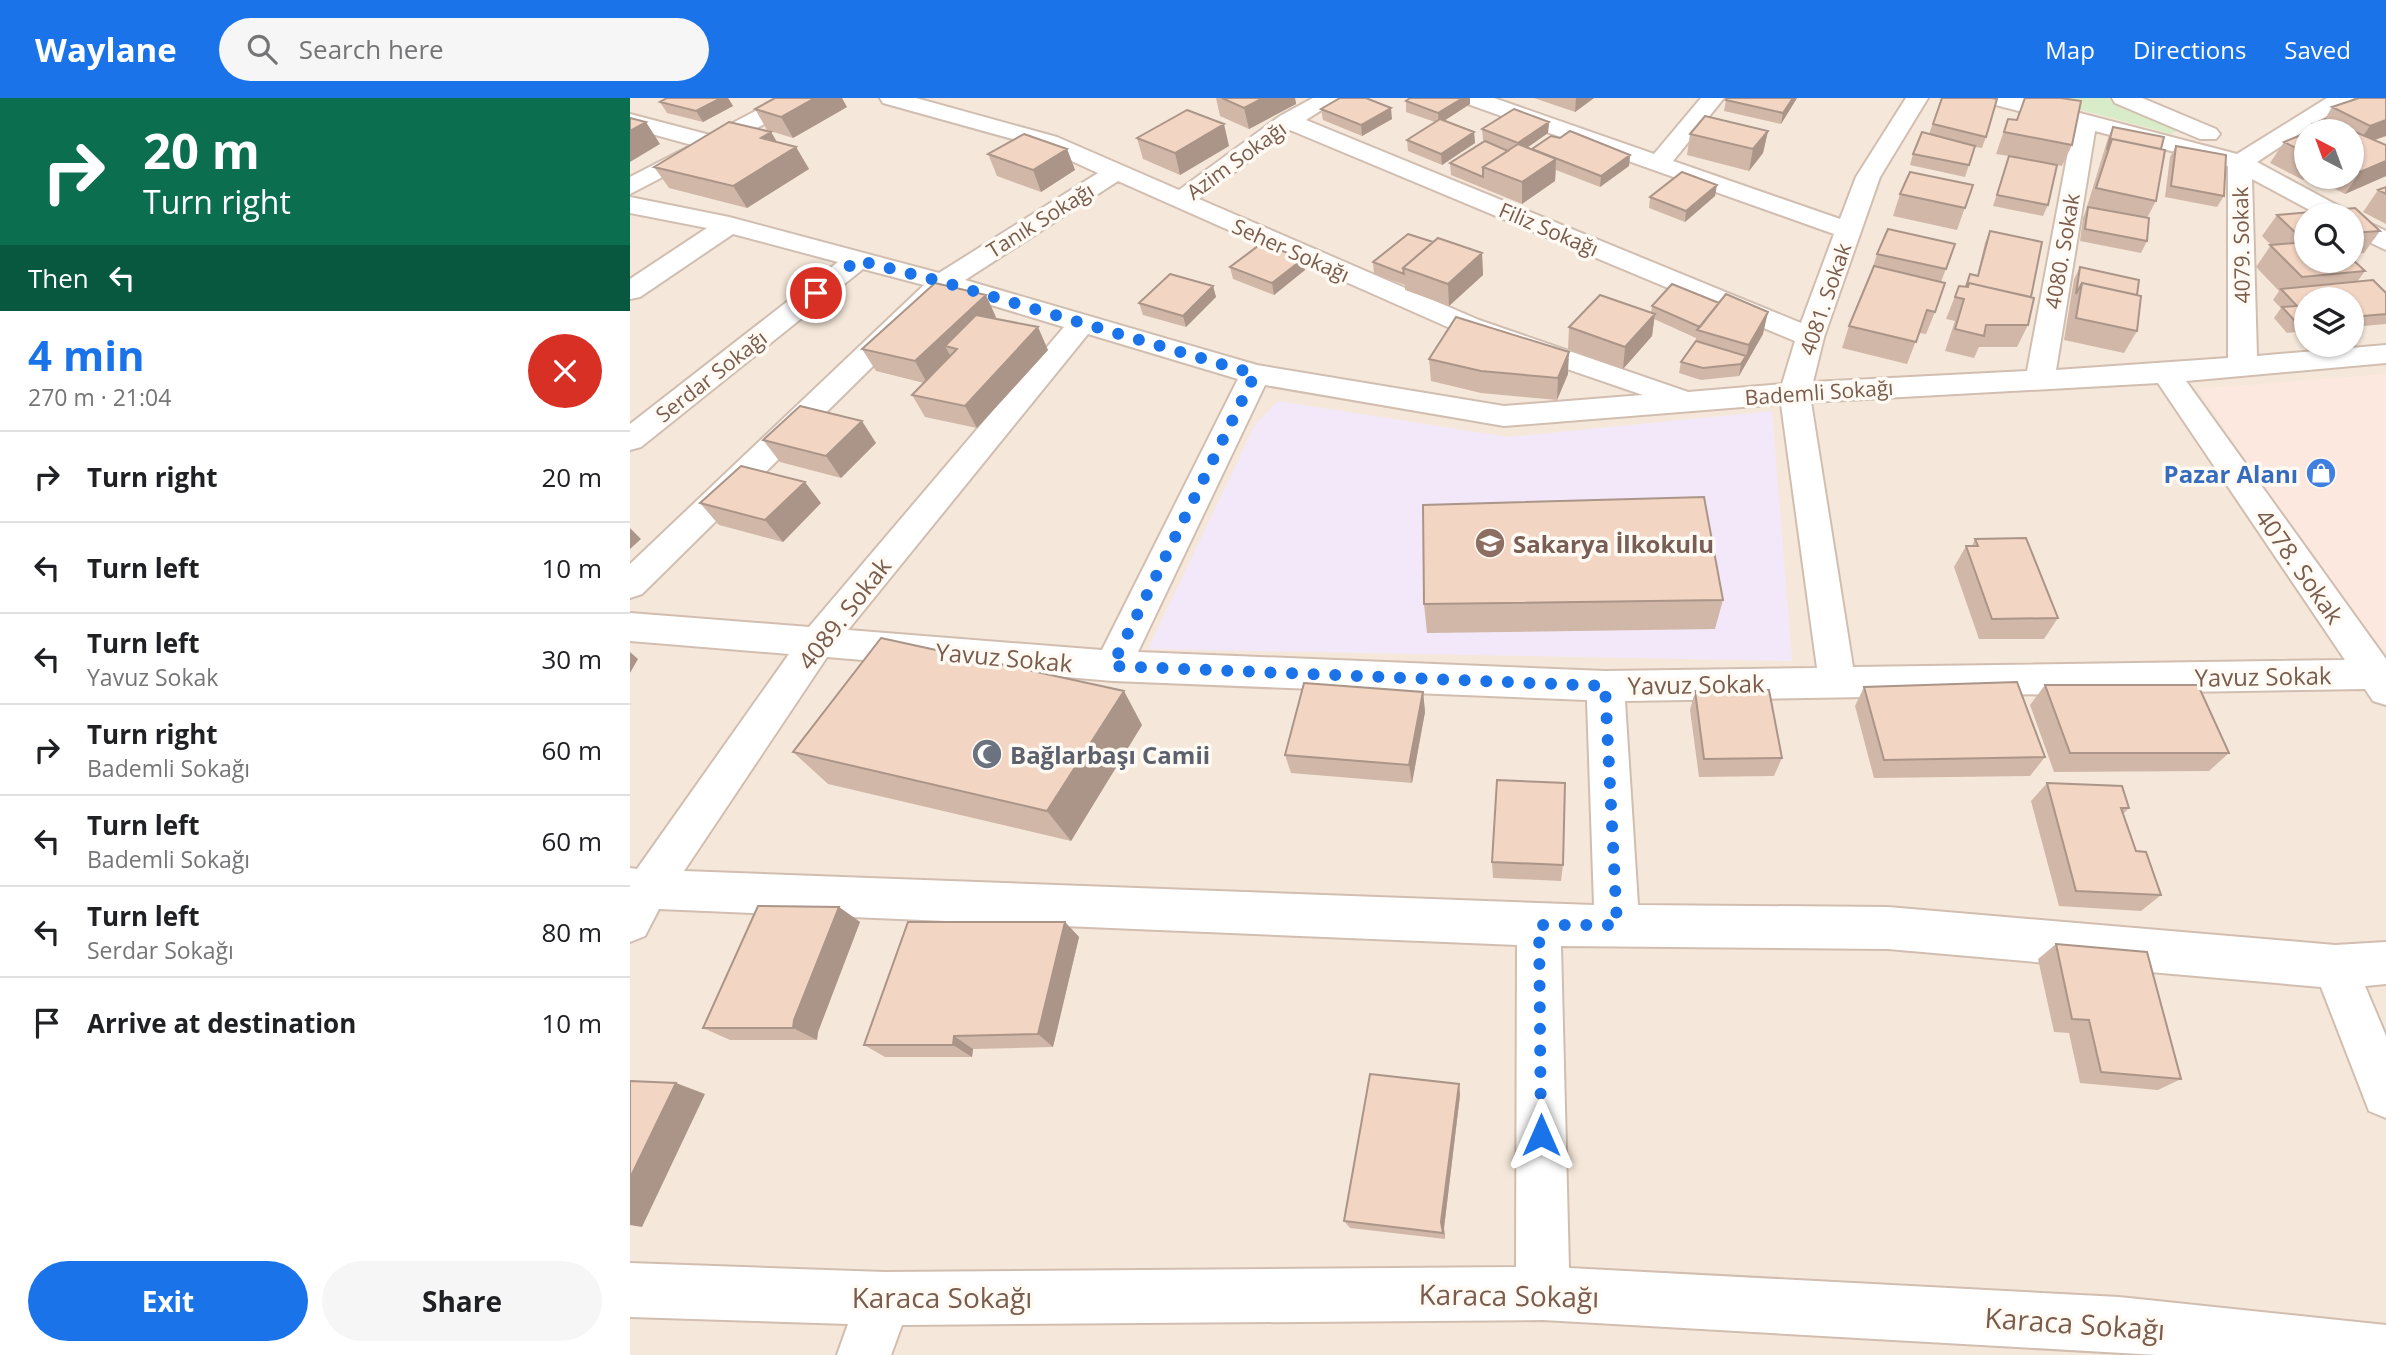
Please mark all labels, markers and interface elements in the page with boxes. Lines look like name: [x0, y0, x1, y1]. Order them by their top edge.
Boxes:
search box: [219, 18, 709, 81]
text: Waylane: [35, 27, 177, 72]
icon: search: [243, 30, 281, 68]
text: Search here: [299, 31, 444, 67]
text: Map: [2045, 33, 2095, 66]
text: Directions: [2133, 33, 2246, 66]
text: Saved: [2284, 33, 2351, 66]
street label: Azim Sokağı: [1180, 114, 1292, 206]
text: 20 m: [143, 117, 260, 183]
north arrow: [2294, 119, 2364, 189]
map controls: [2294, 119, 2364, 357]
icon: right: [28, 126, 119, 217]
street label: Tanık Sokağı: [981, 176, 1099, 264]
text: Turn right: [143, 180, 291, 223]
street label: 4079. Sokak: [2226, 186, 2256, 304]
street label: 4080. Sokak: [2038, 191, 2086, 311]
street label: Filiz Sokağı: [1495, 195, 1603, 263]
button: search: [2294, 203, 2364, 273]
street label: Seher Sokağı: [1228, 212, 1354, 288]
street label: 4081. Sokak: [1793, 239, 1857, 359]
icon: left: [103, 259, 141, 297]
text: Then: [28, 260, 89, 296]
pin: [786, 263, 846, 323]
icon: arrive: [797, 274, 835, 312]
button: layers: [2294, 287, 2364, 357]
street label: Serdar Sokağı: [650, 324, 772, 428]
text: 4 min: [28, 326, 145, 383]
button: close: [528, 334, 602, 408]
street label: Bademli Sokağı: [1744, 373, 1894, 411]
text: 270 m · 21:04: [28, 381, 171, 413]
shop icon: Pazar Alanı: [2304, 456, 2338, 490]
place label: Pazar Alanı: [2164, 457, 2298, 490]
icon: right: [28, 458, 66, 496]
text: Turn right: [87, 459, 218, 495]
text: 20 m: [541, 459, 602, 495]
street label: 4078. Sokak: [2248, 502, 2352, 630]
school or university icon: Sakarya İlkokulu: [1473, 526, 1507, 560]
place label: Sakarya İlkokulu: [1513, 527, 1714, 560]
icon: left: [28, 549, 66, 587]
text: Turn left: [87, 550, 199, 586]
text: 10 m: [541, 550, 602, 586]
street label: 4089. Sokak: [790, 550, 898, 676]
text: Turn left: [87, 625, 199, 661]
street label: Yavuz Sokak: [934, 635, 1074, 679]
icon: left: [28, 640, 66, 678]
text: 30 m: [541, 641, 602, 677]
street label: Yavuz Sokak: [2194, 658, 2332, 694]
text: Yavuz Sokak: [87, 661, 218, 693]
street label: Yavuz Sokak: [1627, 666, 1765, 702]
text: Turn right: [87, 716, 218, 752]
icon: right: [28, 731, 66, 769]
text: 60 m: [541, 732, 602, 768]
mosque icon: Bağlarbaşı Camii: [970, 737, 1004, 771]
place label: Bağlarbaşı Camii: [1010, 738, 1210, 771]
text: Bademli Sokağı: [87, 752, 250, 784]
text: Turn left: [87, 807, 199, 843]
icon: left: [28, 822, 66, 860]
text: 60 m: [541, 823, 602, 859]
text: Bademli Sokağı: [87, 843, 250, 875]
text: Turn left: [87, 898, 199, 934]
icon: left: [28, 913, 66, 951]
text: 80 m: [541, 914, 602, 950]
text: Serdar Sokağı: [87, 934, 234, 966]
icon: arrive: [28, 1004, 66, 1042]
text: Arrive at destination: [87, 1005, 356, 1041]
text: 10 m: [541, 1005, 602, 1041]
position arrow: [1504, 1098, 1578, 1172]
button: Exit: [28, 1261, 308, 1341]
button: Share: [322, 1261, 602, 1341]
street label: Karaca Sokağı: [1418, 1274, 1600, 1316]
street label: Karaca Sokağı: [852, 1278, 1032, 1316]
street label: Karaca Sokağı: [1984, 1298, 2166, 1348]

